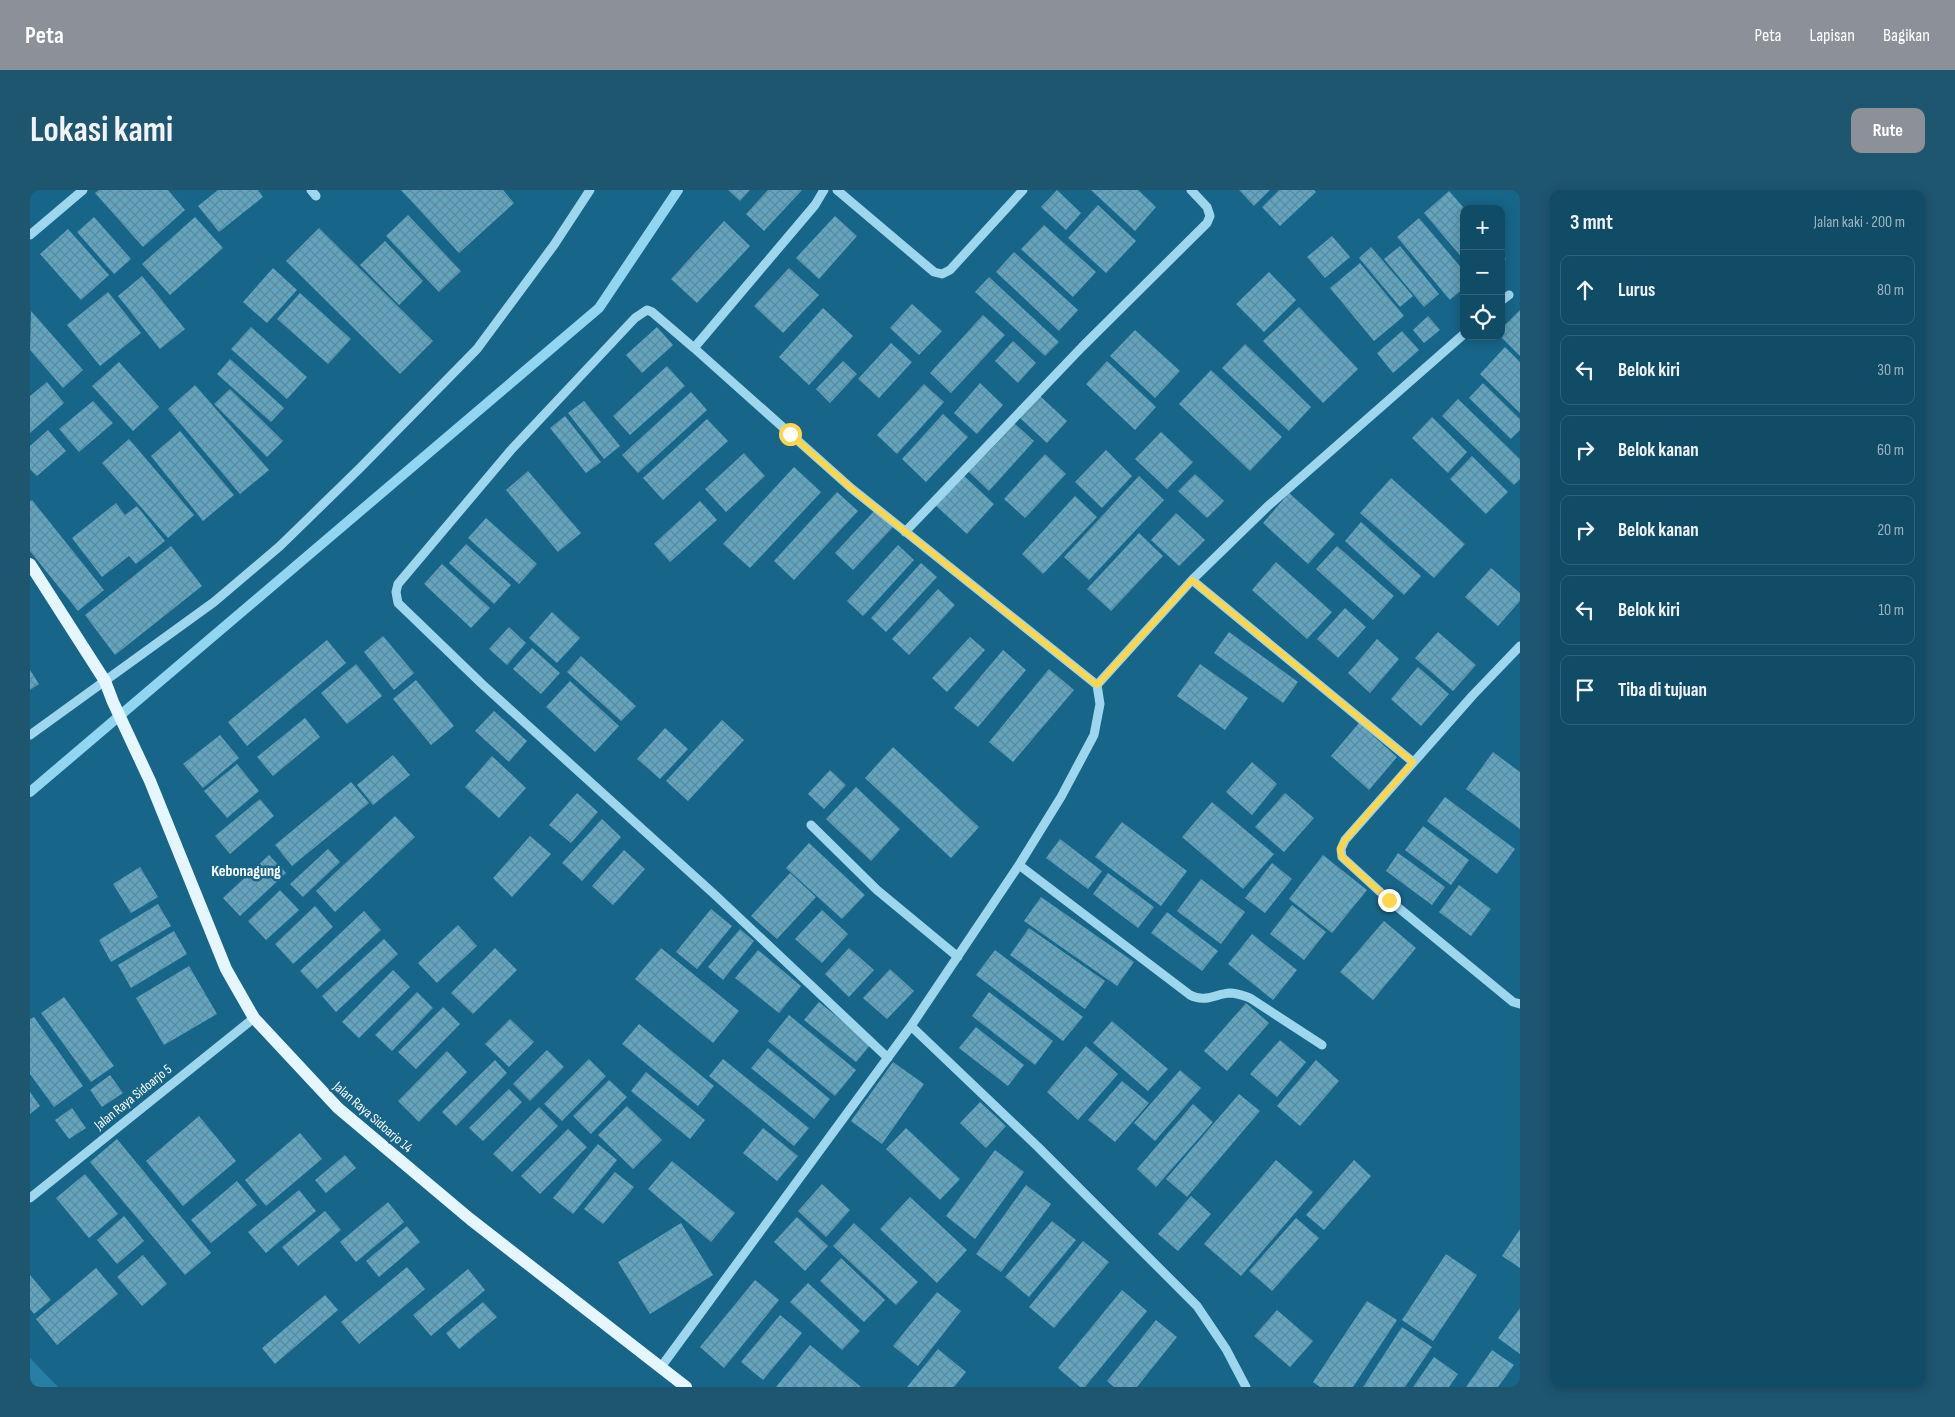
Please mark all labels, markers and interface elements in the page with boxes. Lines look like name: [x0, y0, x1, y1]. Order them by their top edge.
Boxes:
text: Peta: [25, 21, 64, 50]
text: Peta: [1754, 25, 1782, 46]
text: Lapisan: [1810, 25, 1855, 46]
text: Bagikan: [1883, 25, 1930, 46]
button: Rute: [1851, 108, 1925, 153]
text: Lokasi kami: [30, 109, 173, 152]
map controls: [1460, 205, 1505, 340]
button: +: [1460, 205, 1505, 250]
text: 3 mnt: [1570, 210, 1613, 235]
text: Jalan kaki · 200 m: [1814, 213, 1905, 232]
button: −: [1460, 250, 1505, 295]
icon: ahead: [1571, 276, 1599, 304]
text: Lurus: [1618, 279, 1655, 302]
text: 80 m: [1877, 281, 1904, 300]
button: locate: [1460, 295, 1505, 340]
icon: left: [1571, 356, 1599, 384]
text: Belok kiri: [1618, 359, 1680, 382]
text: 30 m: [1877, 361, 1904, 380]
route start: [779, 423, 802, 446]
icon: right: [1571, 436, 1599, 464]
text: Belok kanan: [1618, 439, 1699, 462]
text: 60 m: [1877, 441, 1904, 460]
icon: right: [1571, 516, 1599, 544]
text: Belok kanan: [1618, 519, 1699, 542]
text: 20 m: [1877, 521, 1904, 540]
icon: left: [1571, 596, 1599, 624]
text: Belok kiri: [1618, 599, 1680, 622]
text: 10 m: [1878, 601, 1904, 620]
icon: arrive: [1571, 676, 1599, 704]
text: Tiba di tujuan: [1618, 679, 1707, 702]
district label: Kebonagung: [211, 862, 281, 881]
route end: [1378, 889, 1401, 912]
street label: Jalan Raya Sidoarjo 5: [90, 1060, 175, 1134]
street label: Jalan Raya Sidoarjo 14: [329, 1077, 416, 1156]

